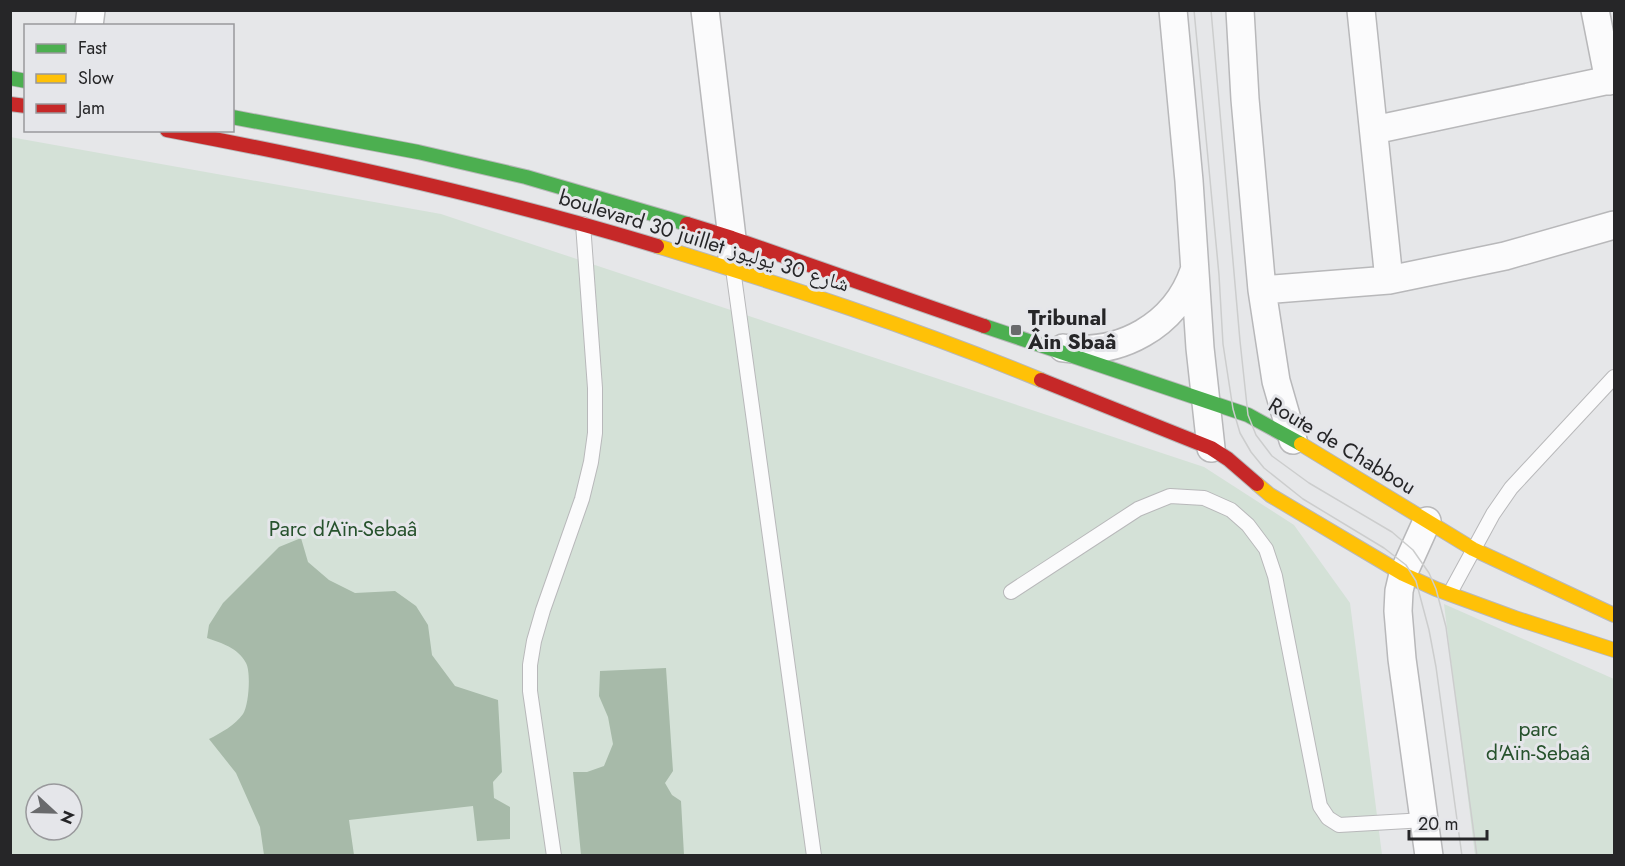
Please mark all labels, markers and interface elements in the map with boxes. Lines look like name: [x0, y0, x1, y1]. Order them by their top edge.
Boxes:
legend: [24, 24, 234, 132]
text: Fast: [78, 35, 107, 61]
text: Slow: [78, 65, 115, 91]
text: Jam: [76, 95, 105, 121]
street label: boulevard 30 juillet شارع 30 يوليوز: [555, 182, 853, 300]
place label: Tribunal Âin Sbaâ: [1027, 303, 1116, 357]
marker: Tribunal Âin Sbaâ: [1009, 323, 1023, 337]
street label: Route de Chabbou: [1263, 390, 1421, 502]
park label: Parc d'Aïn-Sebaâ: [269, 514, 417, 544]
park label: parc d'Aïn-Sebaâ: [1486, 714, 1590, 768]
north arrow: [24, 782, 84, 842]
scale bar: [1409, 803, 1487, 841]
text: N: [54, 807, 80, 828]
text: 20 m: [1418, 811, 1458, 837]

